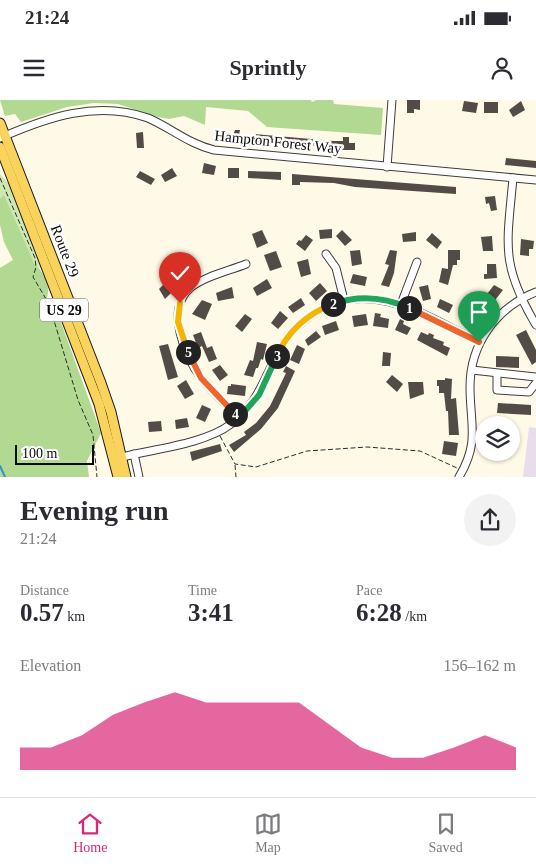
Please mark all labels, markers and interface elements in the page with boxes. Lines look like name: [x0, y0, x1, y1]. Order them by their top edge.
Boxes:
text: 21:24: [25, 7, 69, 28]
icon: menu: [20, 54, 48, 82]
icon: person: [488, 54, 516, 82]
text: Sprintly: [229, 55, 307, 80]
street label: Hampton Forest Way: [214, 127, 343, 157]
street label: Route 29: [48, 223, 82, 279]
pin: [159, 252, 201, 303]
icon: check: [166, 259, 194, 287]
pin: [458, 291, 500, 342]
pin: 2: [320, 292, 346, 316]
pin: 1: [396, 296, 422, 320]
text: 2: [330, 297, 337, 312]
road number: US 29: [40, 298, 88, 322]
icon: arrive: [465, 298, 493, 326]
text: 1: [406, 301, 413, 316]
pin: 5: [176, 340, 200, 364]
pin: 3: [264, 344, 290, 368]
text: 5: [185, 345, 192, 360]
text: 3: [274, 349, 281, 364]
pin: 4: [222, 402, 248, 426]
text: 4: [232, 407, 239, 422]
map controls: [475, 416, 520, 461]
button: layers: [475, 416, 520, 461]
scale bar: [15, 442, 94, 465]
text: 100 m: [22, 446, 57, 461]
button: share: [464, 494, 516, 546]
text: Evening run: [20, 495, 169, 526]
text: 21:24: [20, 530, 56, 547]
text: Distance: [20, 583, 69, 598]
text: Time: [188, 583, 217, 598]
text: Pace: [356, 583, 382, 598]
text: 0.57: [20, 599, 64, 626]
text: 3:41: [188, 599, 234, 626]
text: 6:28: [356, 599, 402, 626]
text: km: [64, 609, 85, 624]
text: /km: [402, 609, 427, 624]
text: Elevation: [20, 657, 81, 674]
text: 156–162 m: [444, 657, 516, 674]
tab: Home: [73, 810, 107, 856]
tab: Map: [254, 810, 282, 856]
tab: Saved: [429, 810, 463, 856]

